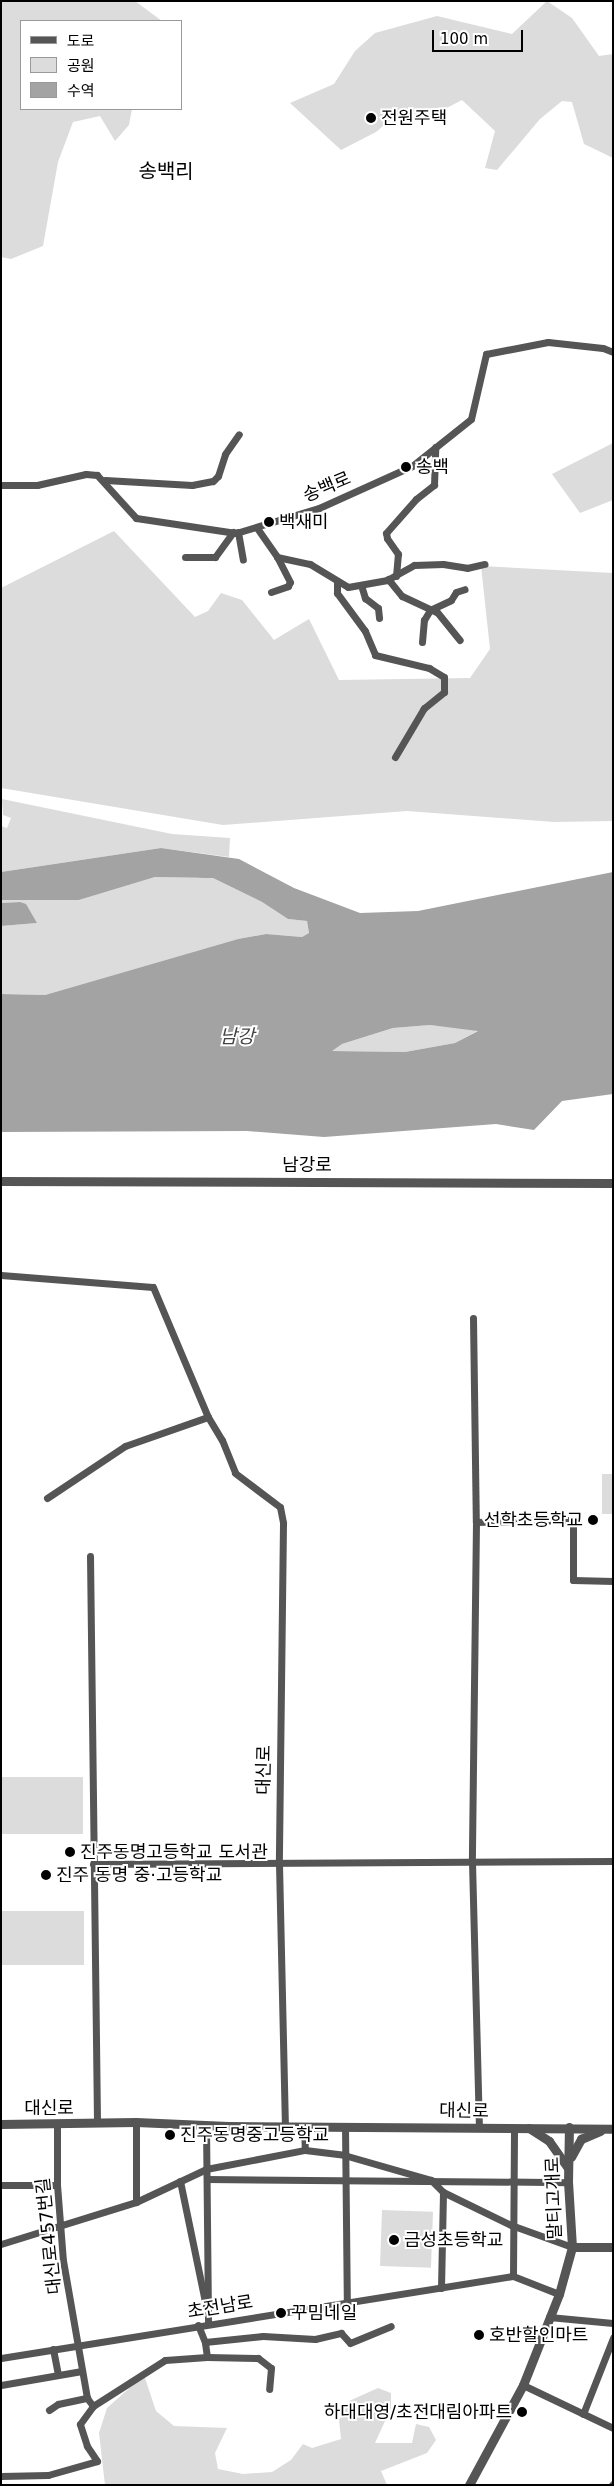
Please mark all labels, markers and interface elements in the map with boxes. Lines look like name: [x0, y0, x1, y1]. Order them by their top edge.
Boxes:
legend: [20, 20, 182, 110]
scale bar: [434, 20, 525, 52]
text: 100 m: [440, 30, 488, 48]
text: 도로: [67, 32, 95, 50]
text: 공원: [67, 57, 95, 75]
text: 수역: [67, 82, 95, 100]
place label: 전원주택: [381, 107, 447, 129]
marker: 전원주택: [365, 112, 377, 124]
district label: 송백리: [138, 159, 194, 183]
place label: 송백: [416, 456, 449, 478]
marker: 송백: [400, 461, 412, 473]
street label: 송백로: [300, 467, 354, 507]
place label: 백새미: [279, 511, 329, 533]
marker: 백새미: [263, 516, 275, 528]
water label: 남강: [220, 1026, 254, 1048]
street label: 남강로: [282, 1154, 332, 1176]
place label: 선학초등학교: [484, 1509, 583, 1531]
marker: 선학초등학교: [587, 1514, 599, 1526]
street label: 대신로: [253, 1745, 275, 1795]
place label: 진주동명고등학교 도서관: [80, 1841, 268, 1863]
marker: 진주동명고등학교 도서관: [64, 1846, 76, 1858]
place label: 진주 동명 중·고등학교: [56, 1864, 222, 1886]
marker: 진주 동명 중·고등학교: [40, 1869, 52, 1881]
street label: 대신로: [24, 2097, 74, 2119]
street label: 대신로: [439, 2100, 489, 2122]
place label: 진주동명중고등학교: [180, 2124, 329, 2146]
marker: 진주동명중고등학교: [164, 2129, 176, 2141]
street label: 말티고개로: [542, 2156, 566, 2240]
street label: 대신로457번길: [32, 2177, 66, 2295]
place label: 금성초등학교: [404, 2229, 503, 2251]
marker: 금성초등학교: [388, 2234, 400, 2246]
street label: 초전남로: [186, 2291, 254, 2323]
place label: 꾸밈네일: [291, 2302, 357, 2324]
marker: 꾸밈네일: [275, 2307, 287, 2319]
place label: 호반할인마트: [489, 2324, 588, 2346]
marker: 호반할인마트: [473, 2329, 485, 2341]
place label: 하대대영/초전대림아파트: [324, 2401, 512, 2423]
marker: 하대대영/초전대림아파트: [516, 2406, 528, 2418]

